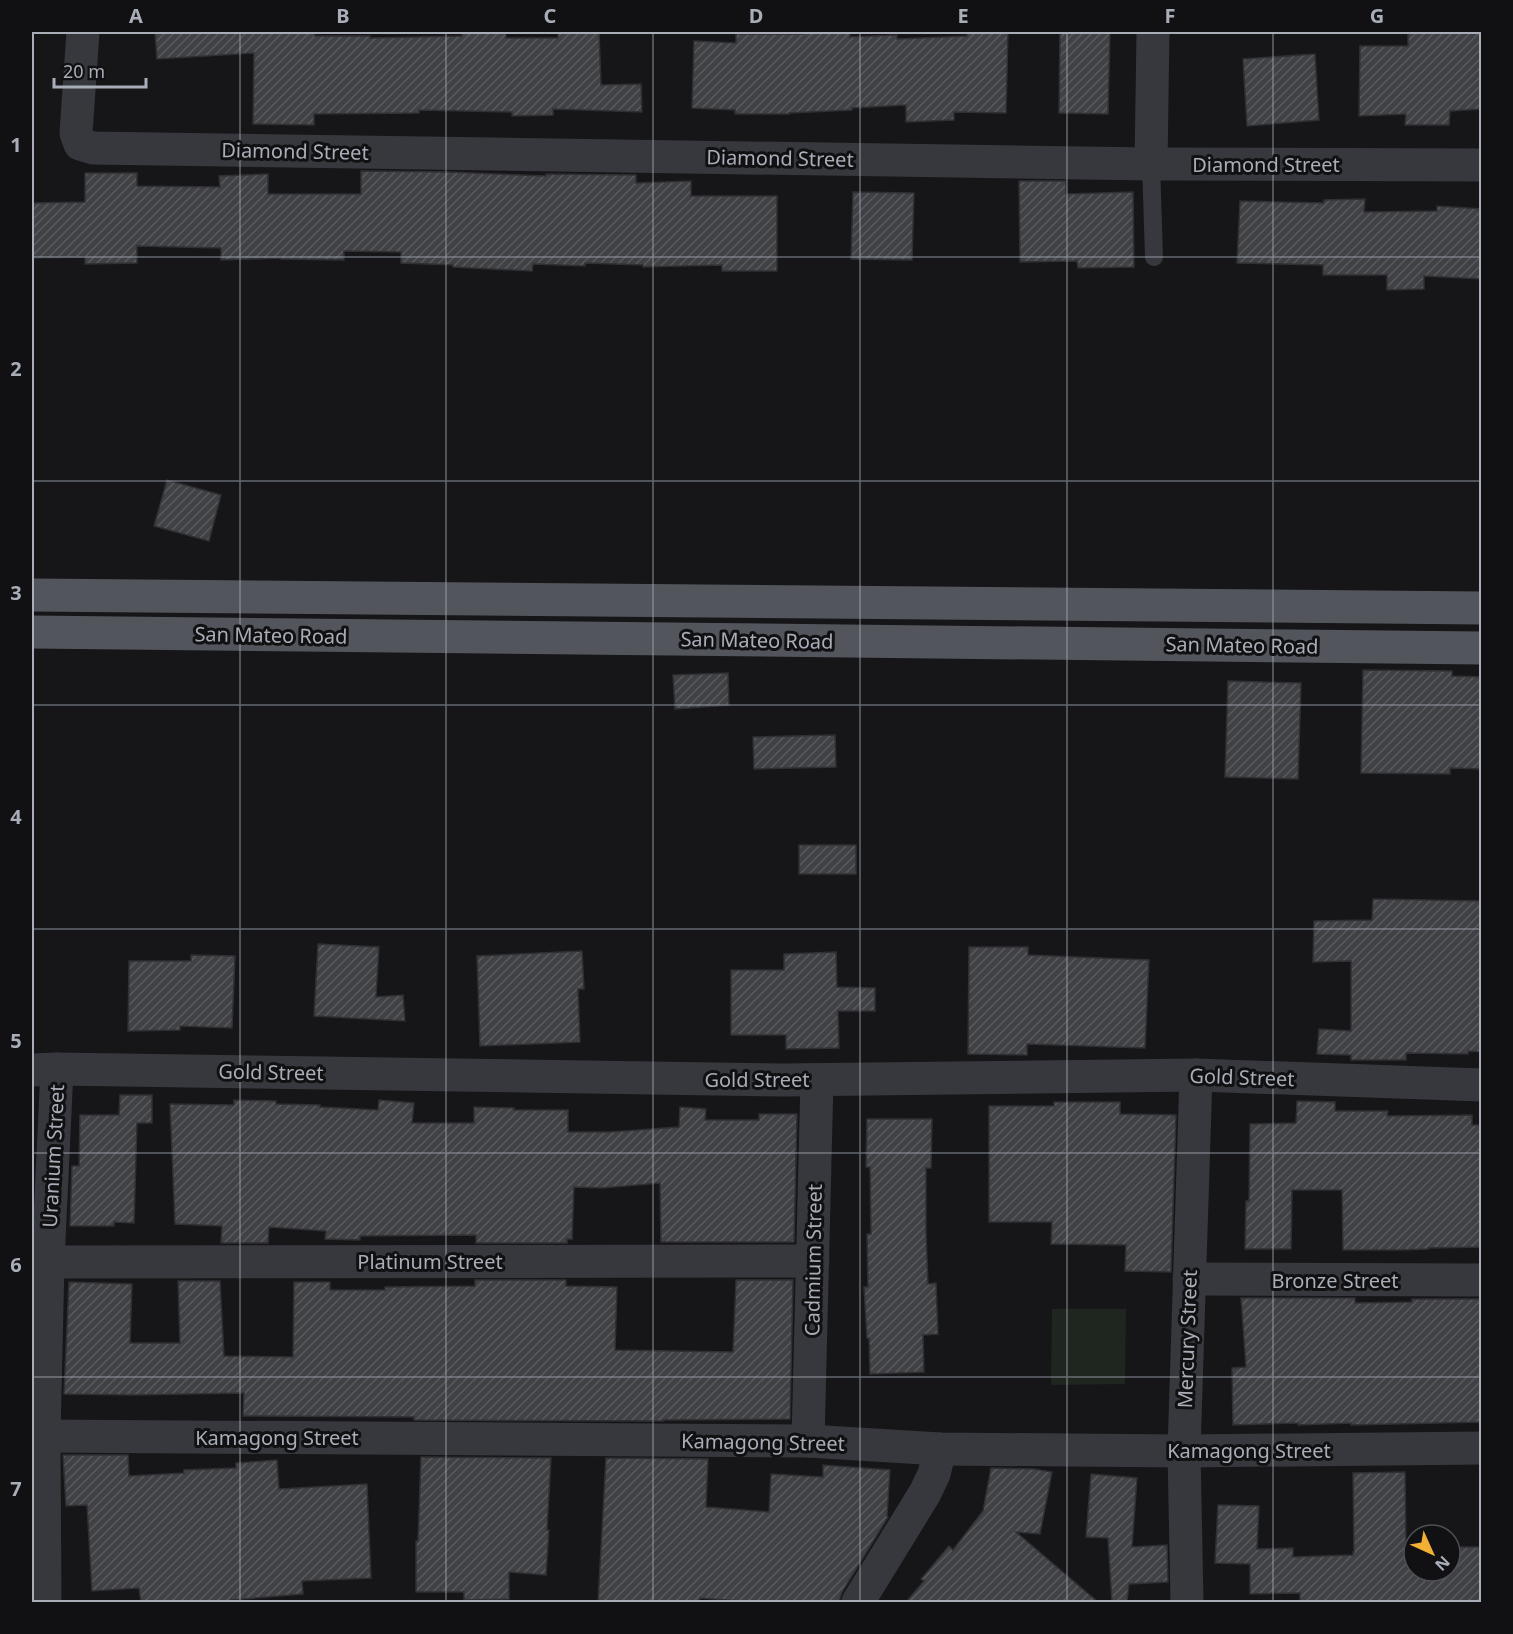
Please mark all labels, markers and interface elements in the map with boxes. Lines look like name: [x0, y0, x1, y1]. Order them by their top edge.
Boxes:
text: A: [129, 2, 143, 29]
text: B: [336, 2, 350, 29]
text: C: [544, 2, 557, 29]
text: D: [749, 2, 763, 29]
text: E: [957, 2, 969, 29]
text: F: [1165, 2, 1175, 29]
text: G: [1370, 2, 1384, 29]
scale bar: [54, 51, 146, 89]
text: 20 m: [63, 59, 105, 83]
text: 1: [10, 131, 22, 158]
street label: Diamond Street: [221, 136, 369, 166]
street label: Diamond Street: [706, 143, 854, 173]
street label: Diamond Street: [1192, 151, 1340, 178]
text: 2: [10, 355, 22, 382]
text: 3: [10, 579, 22, 606]
street label: San Mateo Road: [194, 620, 348, 650]
street label: San Mateo Road: [680, 625, 834, 655]
street label: San Mateo Road: [1165, 630, 1319, 660]
text: 4: [10, 803, 22, 830]
text: 5: [10, 1027, 22, 1054]
street label: Gold Street: [218, 1058, 324, 1086]
street label: Gold Street: [1189, 1062, 1295, 1092]
street label: Gold Street: [704, 1066, 810, 1093]
street label: Uranium Street: [36, 1084, 70, 1228]
street label: Cadmium Street: [798, 1184, 828, 1336]
street label: Platinum Street: [357, 1248, 503, 1275]
text: 6: [10, 1251, 22, 1278]
street label: Bronze Street: [1271, 1267, 1399, 1294]
street label: Mercury Street: [1171, 1269, 1203, 1409]
street label: Kamagong Street: [195, 1424, 359, 1451]
street label: Kamagong Street: [681, 1427, 845, 1457]
street label: Kamagong Street: [1167, 1437, 1331, 1464]
text: 7: [10, 1475, 22, 1502]
north arrow: [1402, 1523, 1462, 1583]
text: N: [1430, 1551, 1455, 1576]

